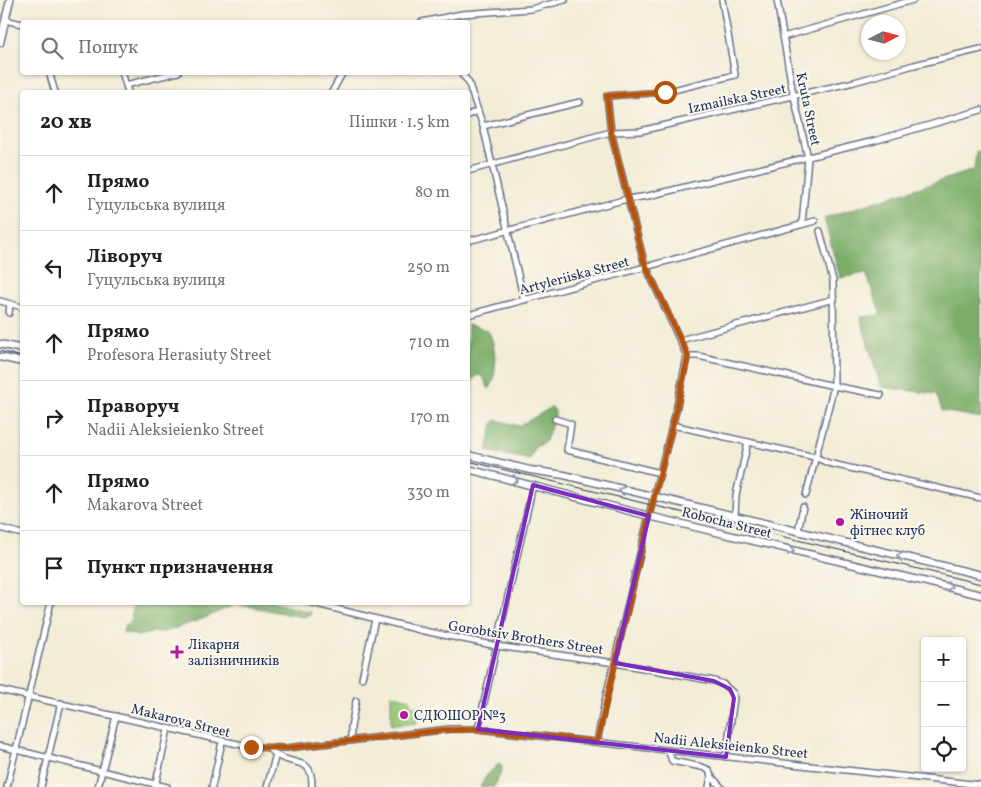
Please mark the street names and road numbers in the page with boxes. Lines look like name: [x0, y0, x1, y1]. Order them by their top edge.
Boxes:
street label: Kruta Street: [790, 71, 825, 148]
street label: Izmailska Street: [687, 80, 788, 119]
street label: Artyleriiska Street: [517, 253, 632, 300]
street label: Robocha Street: [679, 503, 774, 544]
street label: Gorobtsiv Brothers Street: [447, 617, 605, 660]
street label: Makarova Street: [129, 700, 232, 743]
street label: Nadii Aleksieienko Street: [653, 729, 809, 764]

